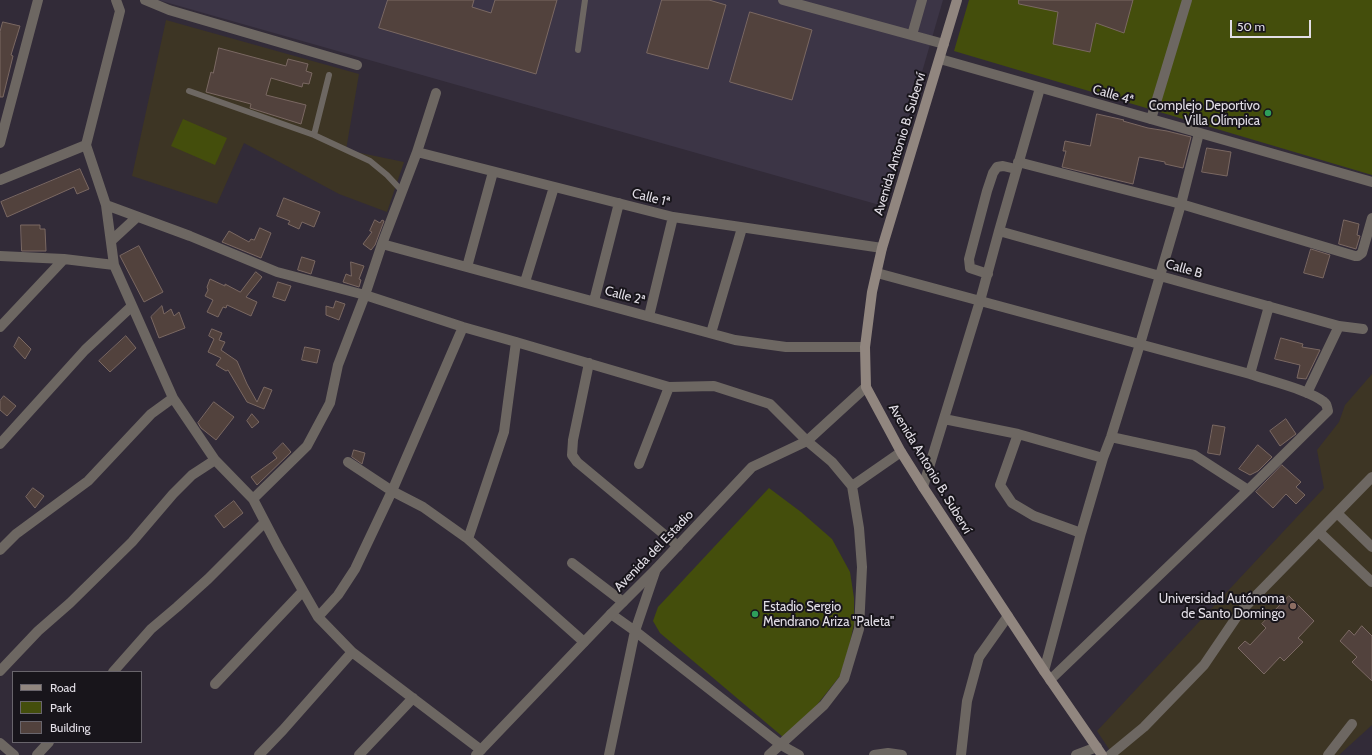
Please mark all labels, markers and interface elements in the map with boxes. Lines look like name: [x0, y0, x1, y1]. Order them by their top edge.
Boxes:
scale bar: [1232, 12, 1313, 38]
text: 50 m: [1237, 19, 1265, 34]
street label: Avenida Antonio B. Suberví: [871, 71, 929, 217]
street label: Calle 4ª: [1091, 82, 1135, 108]
place label: Complejo Deportivo Villa Olímpica: [1149, 98, 1260, 129]
marker: Complejo Deportivo Villa Olímpica: [1263, 108, 1273, 118]
street label: Calle 1ª: [630, 186, 672, 210]
street label: Calle B: [1164, 256, 1204, 282]
street label: Calle 2ª: [603, 283, 647, 309]
street label: Avenida Antonio B. Suberví: [885, 401, 975, 537]
street label: Avenida del Estadio: [611, 507, 697, 595]
place label: Universidad Autónoma de Santo Domingo: [1159, 591, 1285, 622]
place label: Estadio Sergio Mendrano Ariza "Paleta": [763, 599, 894, 630]
marker: Universidad Autónoma de Santo Domingo: [1288, 601, 1298, 611]
marker: Estadio Sergio Mendrano Ariza "Paleta": [750, 609, 760, 619]
legend: [12, 671, 142, 743]
text: Road: [50, 680, 76, 695]
text: Park: [50, 700, 72, 715]
text: Building: [50, 720, 91, 735]

